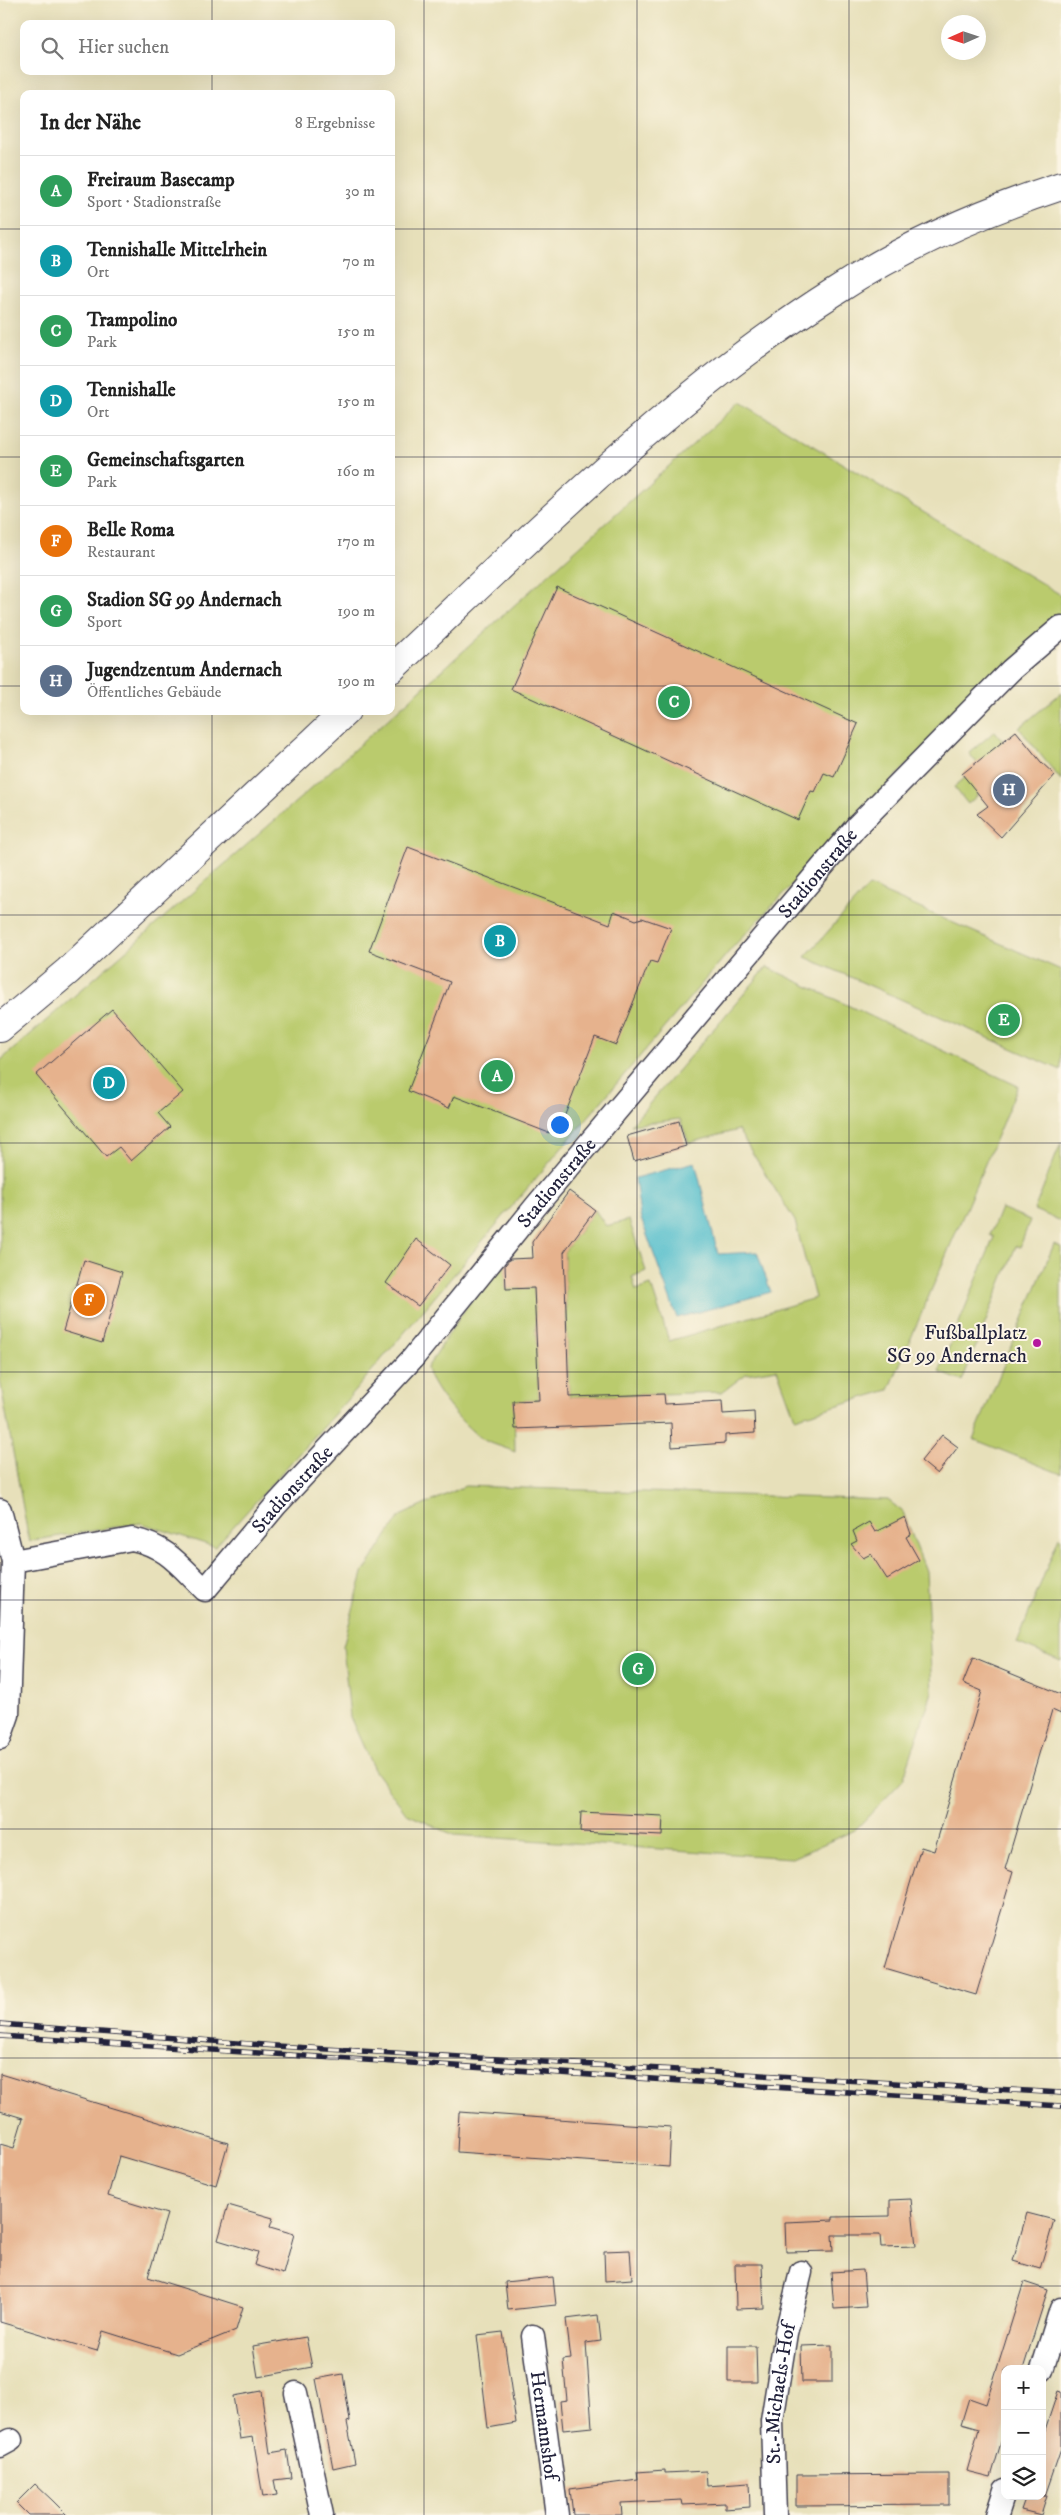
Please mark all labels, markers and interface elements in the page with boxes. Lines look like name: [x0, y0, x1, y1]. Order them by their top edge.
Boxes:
north arrow: [941, 15, 986, 60]
search box: [20, 20, 395, 75]
icon: search: [38, 34, 66, 62]
text: Hier suchen: [78, 36, 169, 59]
text: In der Nähe: [40, 110, 141, 136]
text: 8 Ergebnisse: [295, 113, 375, 133]
text: Freiraum Basecamp: [87, 169, 235, 192]
text: A: [51, 181, 61, 201]
text: 30 m: [345, 181, 375, 201]
text: Sport · Stadionstraße: [87, 192, 221, 212]
text: Tennishalle Mittelrhein: [87, 239, 267, 262]
text: B: [51, 251, 61, 271]
text: 70 m: [343, 251, 375, 271]
text: Ort: [87, 262, 109, 282]
text: Trampolino: [87, 309, 177, 332]
text: C: [51, 321, 61, 341]
text: 150 m: [337, 321, 375, 341]
text: Park: [87, 332, 117, 352]
text: Tennishalle: [87, 379, 176, 402]
text: D: [50, 391, 62, 411]
text: 150 m: [337, 391, 375, 411]
text: Ort: [87, 402, 109, 422]
text: Gemeinschaftsgarten: [87, 449, 244, 472]
text: E: [50, 461, 62, 481]
text: 160 m: [337, 461, 375, 481]
text: Park: [87, 472, 117, 492]
text: Belle Roma: [87, 519, 174, 542]
text: F: [51, 531, 61, 551]
text: 170 m: [337, 531, 375, 551]
text: Restaurant: [87, 542, 155, 562]
text: Stadion SG 99 Andernach: [87, 589, 282, 612]
text: G: [50, 601, 62, 621]
text: 190 m: [337, 601, 375, 621]
text: Sport: [87, 612, 122, 632]
text: Jugendzentum Andernach: [87, 659, 282, 682]
text: H: [49, 671, 63, 691]
text: 190 m: [337, 671, 375, 691]
text: Öffentliches Gebäude: [87, 682, 221, 702]
pin: C: [658, 683, 690, 721]
pin: H: [993, 771, 1025, 809]
street label: Stadionstraße: [773, 824, 864, 924]
pin: B: [484, 922, 516, 960]
pin: E: [988, 1001, 1020, 1039]
pin: A: [481, 1057, 513, 1095]
pin: D: [93, 1064, 125, 1102]
your location: [547, 1112, 573, 1138]
street label: Stadionstraße: [512, 1133, 602, 1233]
pin: F: [73, 1281, 105, 1319]
place label: Fußballplatz SG 99 Andernach: [887, 1321, 1028, 1369]
marker: Fußballplatz SG 99 Andernach: [1031, 1337, 1043, 1349]
street label: Stadionstraße: [247, 1441, 339, 1539]
pin: G: [622, 1650, 654, 1688]
street label: St.-Michaels-Hof: [761, 2317, 803, 2465]
map controls: [1001, 2365, 1046, 2500]
button: +: [1001, 2365, 1046, 2410]
street label: Hermannshof: [524, 2369, 564, 2485]
button: −: [1001, 2410, 1046, 2455]
button: layers: [1001, 2455, 1046, 2500]

